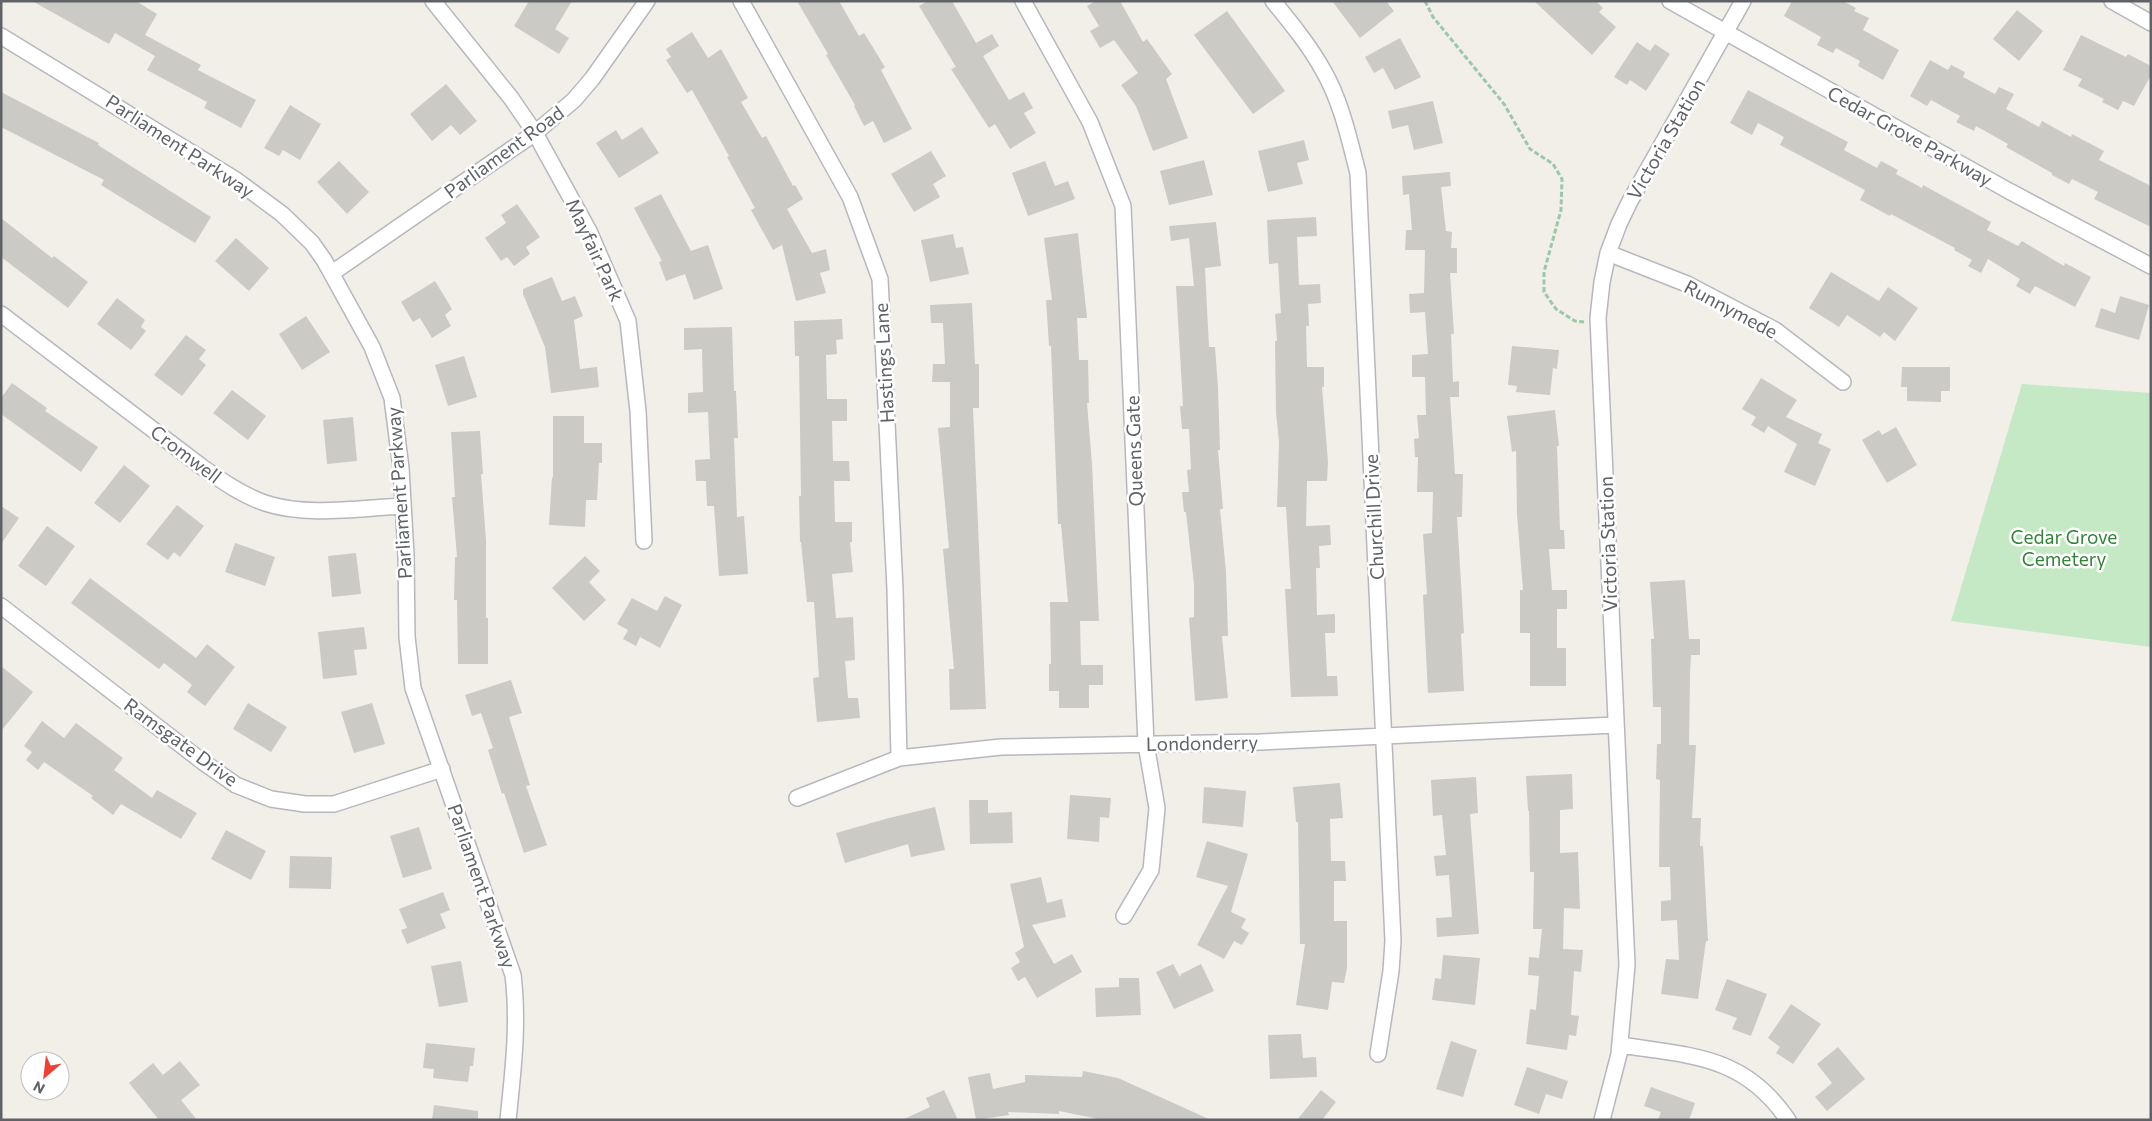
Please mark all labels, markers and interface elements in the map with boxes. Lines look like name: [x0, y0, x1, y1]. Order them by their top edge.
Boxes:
street label: Victoria Station: [1622, 74, 1710, 203]
street label: Cedar Grove Parkway: [1824, 81, 1997, 190]
street label: Parliament Parkway: [102, 89, 259, 202]
street label: Parliament Road: [439, 100, 568, 203]
street label: Mayfair Park: [562, 195, 629, 305]
street label: Runnymede: [1681, 274, 1782, 343]
street label: Hastings Lane: [869, 302, 898, 424]
street label: Queens Gate: [1120, 395, 1147, 507]
street label: Parliament Parkway: [381, 406, 416, 580]
street label: Cromwell: [146, 420, 226, 488]
street label: Churchill Drive: [1359, 453, 1388, 581]
street label: Victoria Station: [1594, 476, 1621, 612]
park label: Cedar Grove Cemetery: [2011, 525, 2117, 570]
street label: Ramsgate Drive: [120, 693, 243, 791]
street label: Londonderry: [1146, 730, 1259, 755]
street label: Parliament Parkway: [444, 801, 521, 971]
north arrow: [20, 1051, 70, 1101]
text: N: [30, 1078, 47, 1098]

